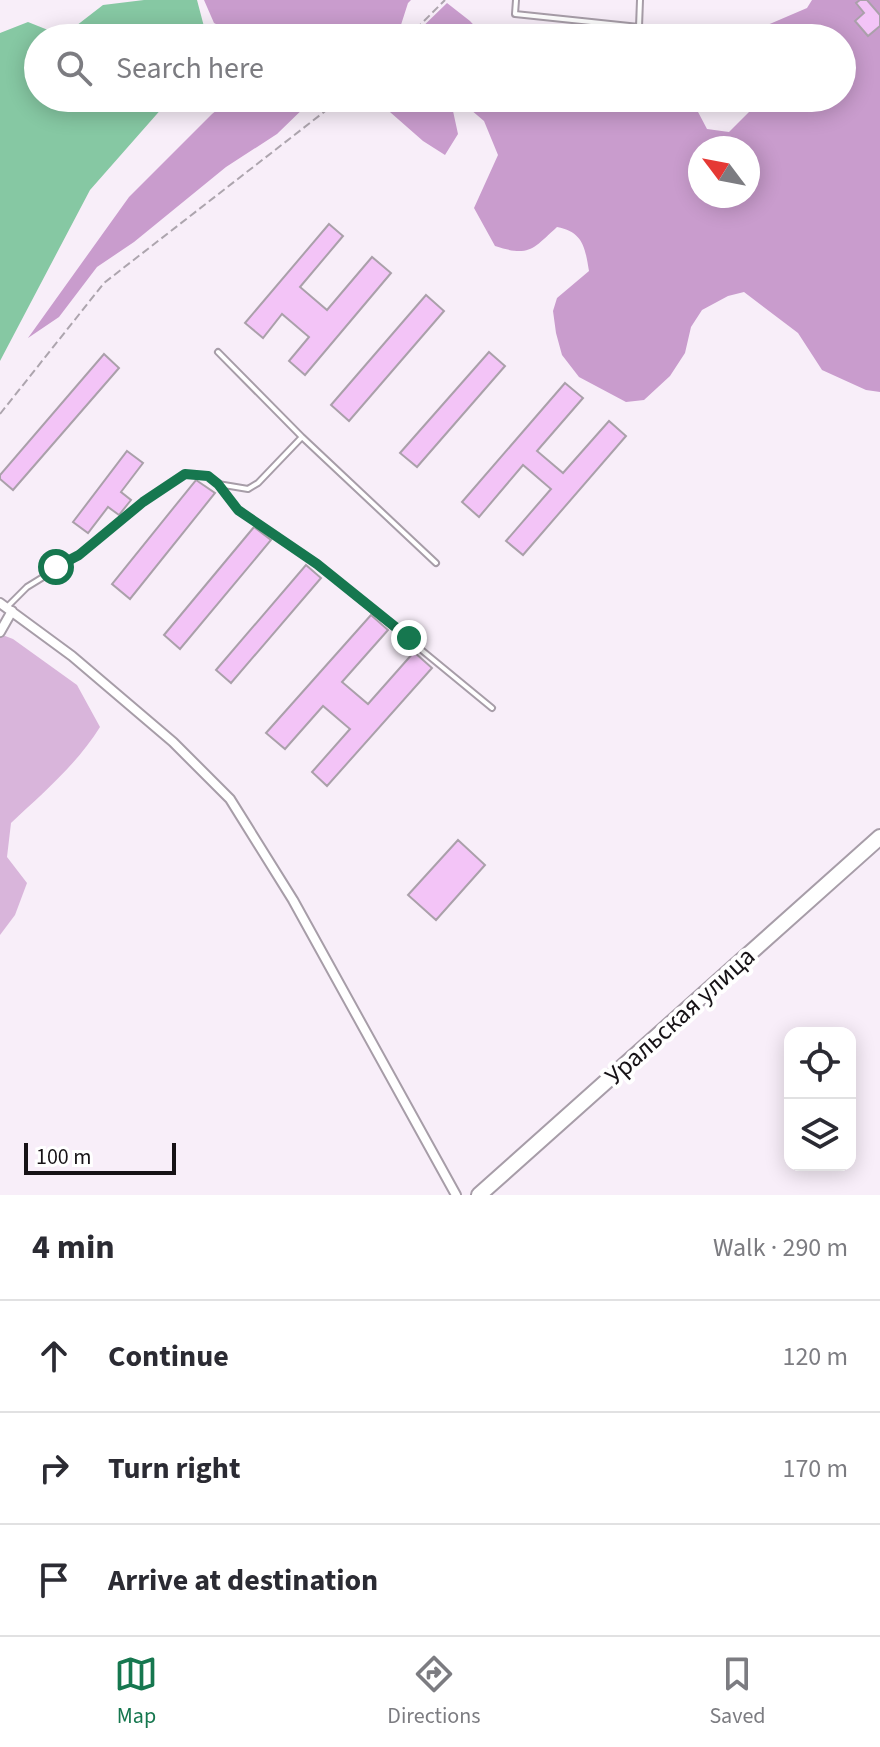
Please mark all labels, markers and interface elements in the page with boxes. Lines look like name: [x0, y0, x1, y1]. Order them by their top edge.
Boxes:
search box: [24, 24, 856, 112]
icon: search: [52, 46, 96, 90]
text: Search here: [116, 47, 264, 90]
north arrow: [688, 136, 760, 208]
route start: [38, 549, 74, 585]
route end: [391, 620, 427, 656]
street label: Уральская улица: [597, 938, 763, 1094]
map controls: [784, 1027, 856, 1171]
button: locate: [784, 1027, 856, 1099]
button: layers: [784, 1099, 856, 1171]
scale bar: [24, 1139, 176, 1175]
text: 100 m: [36, 1141, 91, 1173]
text: 4 min: [32, 1223, 115, 1272]
text: Walk · 290 m: [713, 1229, 848, 1266]
icon: ahead: [32, 1334, 76, 1378]
text: Continue: [108, 1335, 229, 1378]
text: 120 m: [782, 1338, 848, 1375]
icon: right: [32, 1446, 76, 1490]
text: Turn right: [108, 1447, 240, 1490]
text: 170 m: [782, 1450, 848, 1487]
icon: arrive: [32, 1558, 76, 1602]
text: Arrive at destination: [108, 1559, 378, 1602]
tab: Map: [114, 1652, 158, 1732]
tab: Directions: [387, 1652, 480, 1732]
tab: Saved: [709, 1652, 766, 1732]

